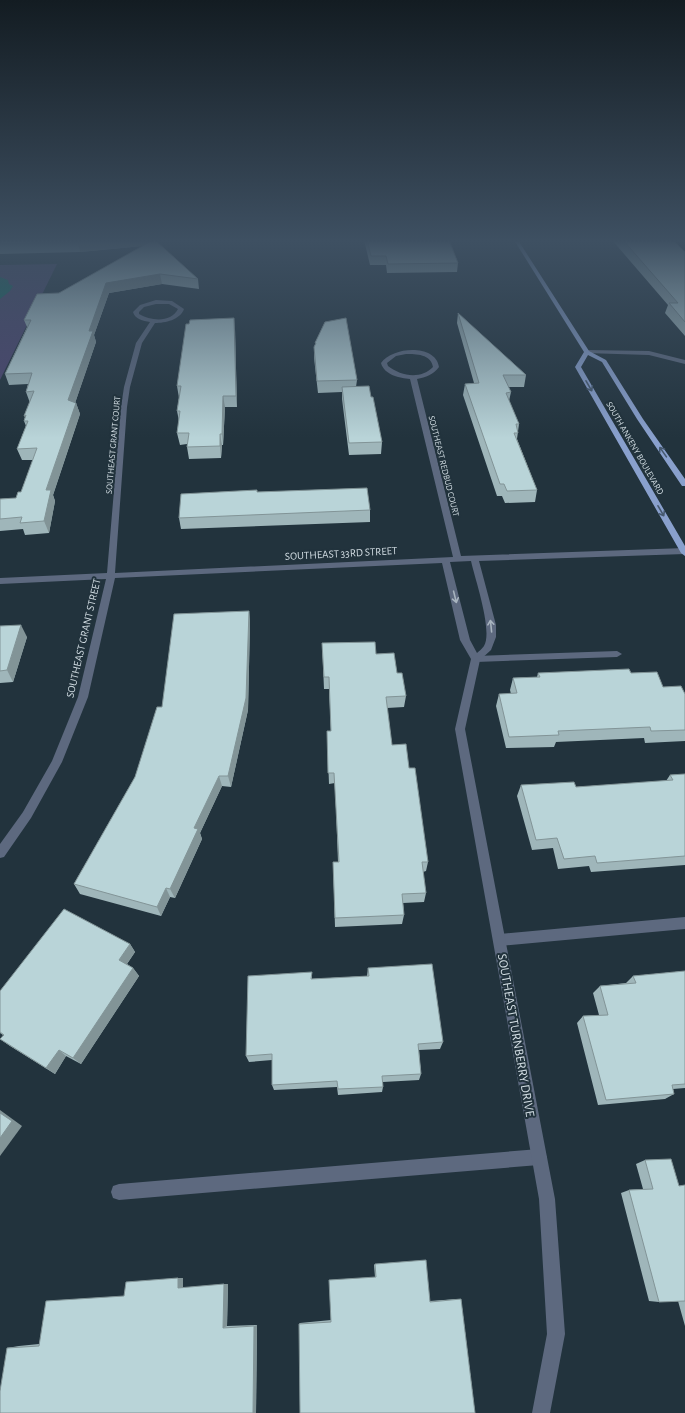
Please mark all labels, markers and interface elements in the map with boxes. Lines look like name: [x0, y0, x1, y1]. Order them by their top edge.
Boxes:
one-way arrow: [585, 380, 593, 392]
street label: SOUTHEAST GRANT COURT: [105, 395, 122, 494]
street label: SOUTH ANKENY BOULEVARD: [604, 400, 665, 496]
street label: SOUTHEAST REDBUD COURT: [427, 415, 461, 518]
one-way arrow: [659, 446, 667, 457]
one-way arrow: [657, 505, 665, 517]
street label: SOUTHEAST 33RD STREET: [285, 545, 398, 562]
street label: SOUTHEAST GRANT STREET: [64, 577, 103, 699]
one-way arrow: [451, 590, 459, 603]
one-way arrow: [487, 620, 494, 633]
street label: SOUTHEAST TURNBERRY DRIVE: [495, 953, 536, 1118]

